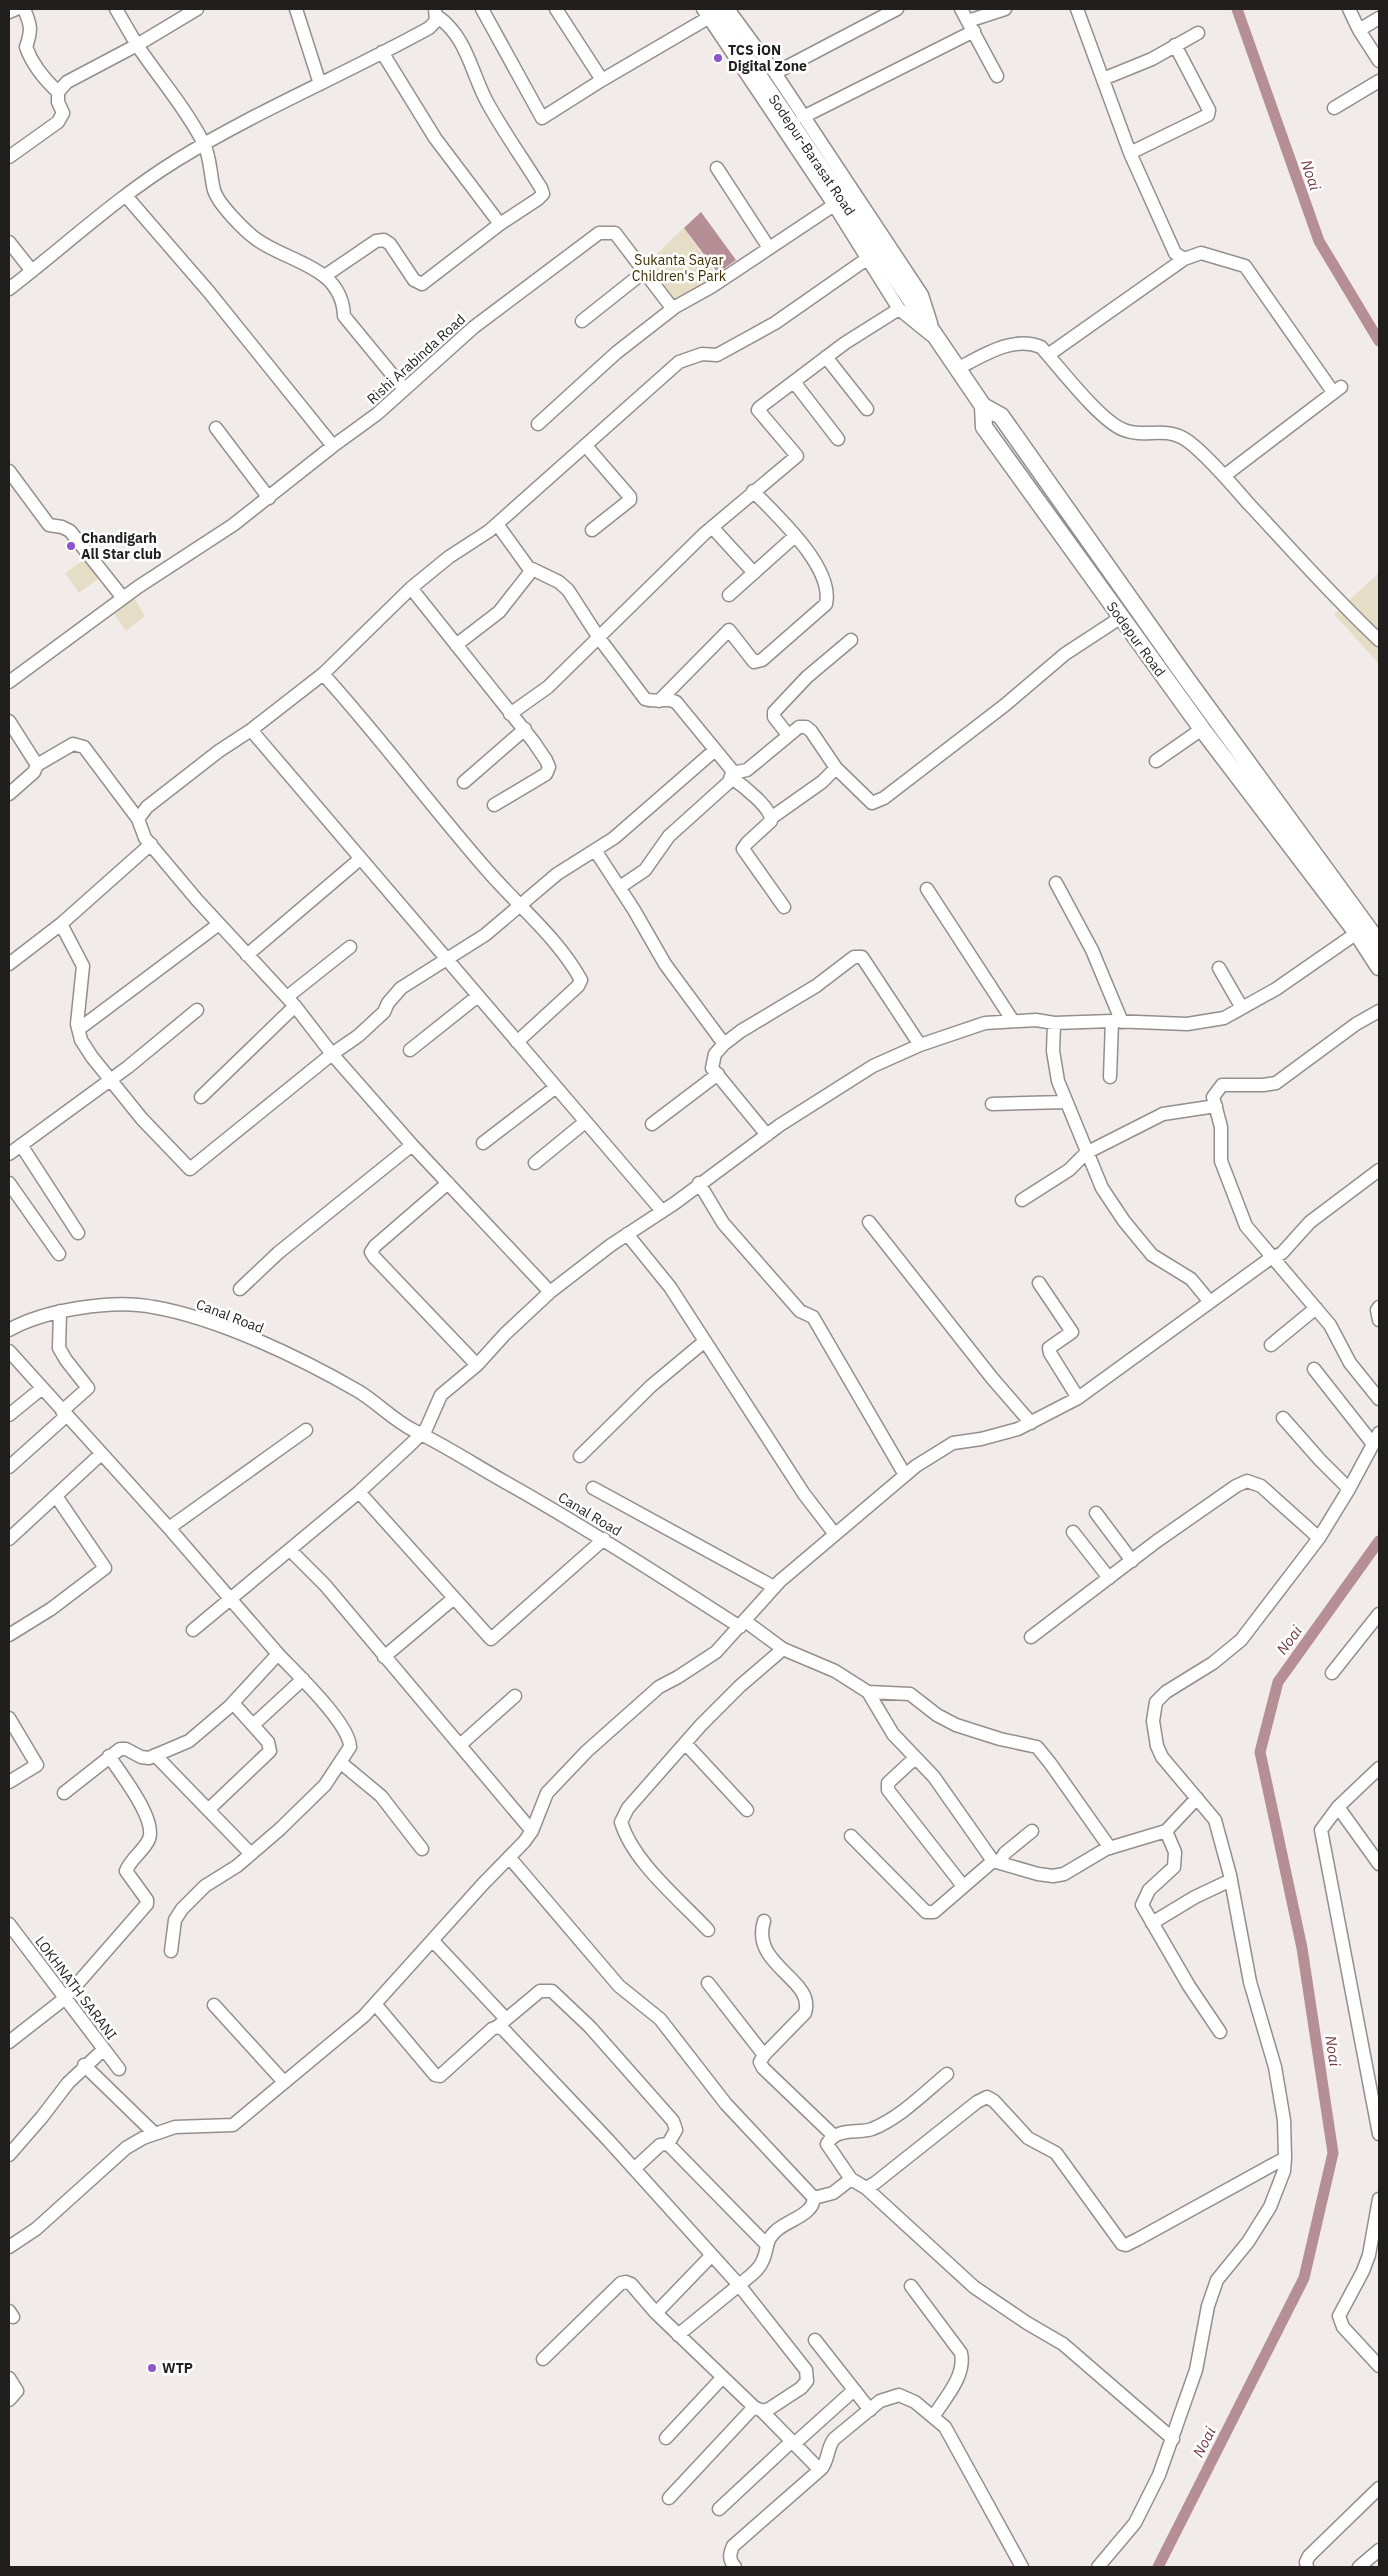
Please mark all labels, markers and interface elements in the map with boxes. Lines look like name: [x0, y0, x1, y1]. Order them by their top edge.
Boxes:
place label: TCS iON Digital Zone: [728, 41, 807, 75]
marker: TCS iON Digital Zone: [712, 52, 724, 64]
street label: Sodepur-Barasat Road: [765, 91, 859, 219]
water label: Noai: [1297, 157, 1325, 193]
park label: Sukanta Sayar Children's Park: [632, 251, 727, 285]
street label: Rishi Arabinda Road: [363, 310, 469, 408]
place label: Chandigarh All Star club: [81, 529, 162, 563]
marker: Chandigarh All Star club: [65, 540, 77, 552]
street label: Sodepur Road: [1103, 598, 1169, 680]
street label: Canal Road: [194, 1295, 266, 1337]
street label: Canal Road: [555, 1488, 625, 1540]
water label: Noai: [1272, 1622, 1306, 1658]
street label: LOKHNATH SARANI: [31, 1933, 121, 2043]
water label: Noai: [1321, 2034, 1345, 2068]
place label: WTP: [162, 2359, 193, 2377]
marker: WTP: [146, 2362, 158, 2374]
water label: Noai: [1188, 2424, 1220, 2460]

